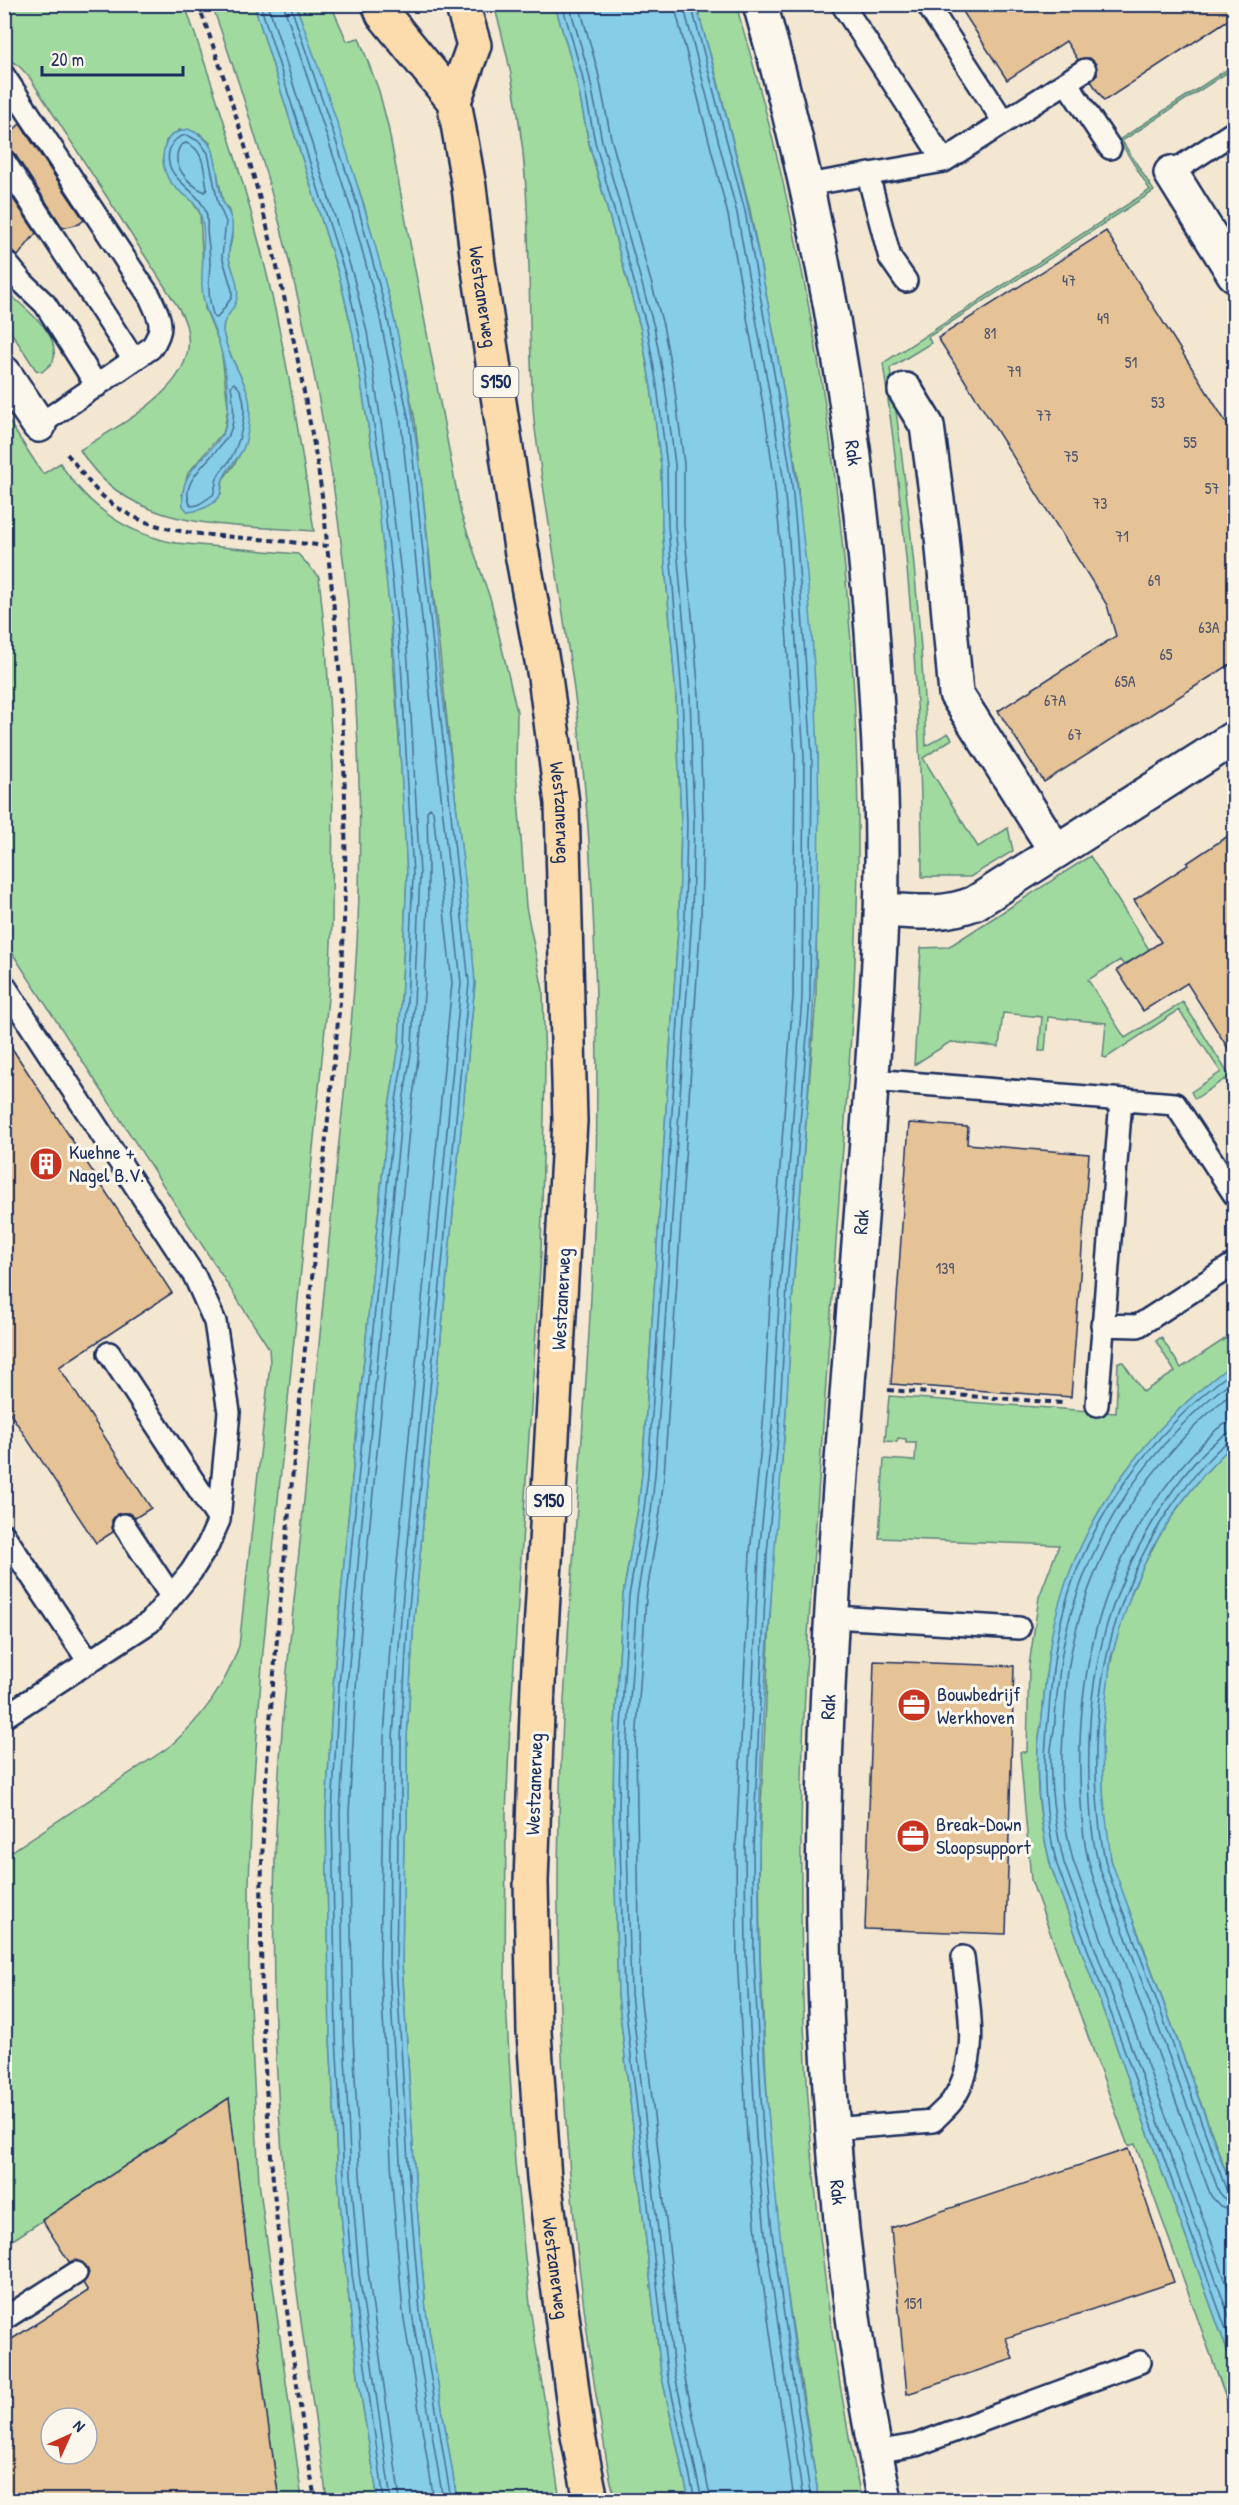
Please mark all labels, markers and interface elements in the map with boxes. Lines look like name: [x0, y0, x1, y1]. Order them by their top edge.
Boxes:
scale bar: [42, 39, 183, 77]
text: 20 m: [51, 47, 84, 72]
street label: Westzanerweg: [463, 244, 505, 349]
house number: 47: [1062, 269, 1076, 291]
house number: 49: [1097, 307, 1109, 329]
house number: 81: [984, 322, 997, 344]
house number: 51: [1125, 351, 1137, 373]
house number: 79: [1007, 360, 1021, 382]
road number: S150: [474, 367, 518, 397]
house number: 53: [1151, 391, 1165, 413]
house number: 77: [1036, 404, 1052, 426]
house number: 55: [1183, 431, 1197, 453]
street label: Rak: [839, 439, 869, 467]
house number: 75: [1064, 445, 1079, 467]
house number: 57: [1205, 477, 1219, 499]
house number: 73: [1092, 492, 1108, 514]
house number: 71: [1115, 525, 1129, 547]
house number: 69: [1148, 569, 1160, 591]
house number: 63A: [1198, 616, 1220, 638]
house number: 65: [1159, 643, 1173, 665]
house number: 65A: [1115, 670, 1136, 692]
house number: 67A: [1044, 689, 1066, 711]
house number: 67: [1068, 723, 1082, 745]
street label: Westzanerweg: [544, 760, 578, 864]
place label: Kuehne + Nagel B.V.: [69, 1138, 144, 1188]
building icon: Kuehne + Nagel B.V.: [28, 1146, 64, 1182]
street label: Rak: [846, 1208, 875, 1235]
street label: Westzanerweg: [544, 1247, 577, 1351]
house number: 139: [936, 1257, 955, 1279]
road number: S150: [526, 1486, 572, 1516]
place label: Bouwbedrijf Werkhoven: [937, 1680, 1021, 1730]
office icon: Bouwbedrijf Werkhoven: [896, 1687, 932, 1723]
street label: Rak: [813, 1694, 842, 1720]
street label: Westzanerweg: [518, 1732, 549, 1835]
place label: Break-Down Sloopsupport: [936, 1810, 1032, 1860]
office icon: Break-Down Sloopsupport: [895, 1818, 931, 1854]
street label: Rak: [824, 2178, 853, 2206]
street label: Westzanerweg: [536, 2216, 576, 2321]
house number: 151: [904, 2292, 922, 2314]
north arrow: [39, 2406, 99, 2466]
text: N: [69, 2415, 91, 2437]

